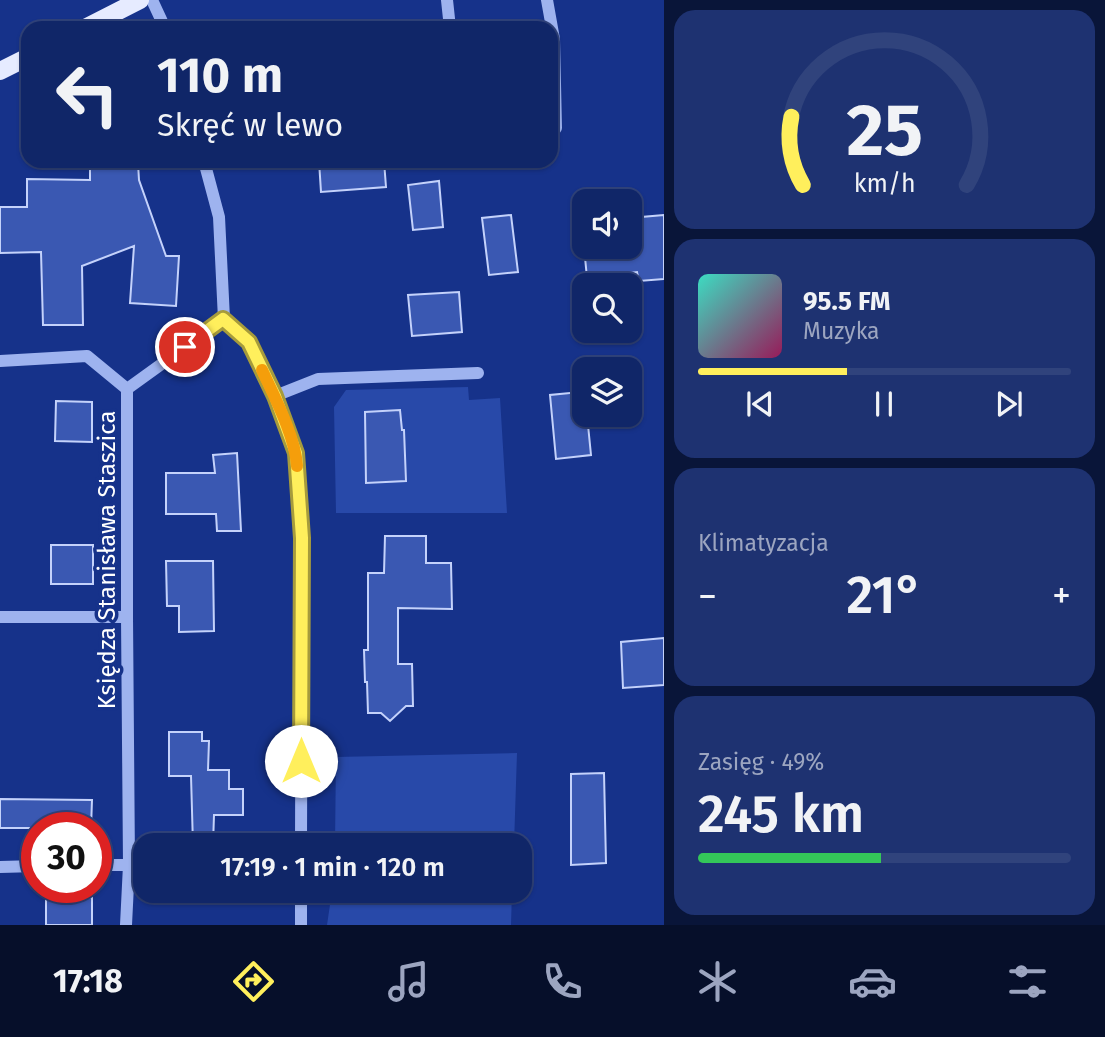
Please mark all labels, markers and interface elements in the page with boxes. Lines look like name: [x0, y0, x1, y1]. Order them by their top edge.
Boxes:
text: 110 m: [157, 46, 283, 105]
icon: left: [42, 49, 133, 140]
text: 25: [846, 88, 923, 175]
text: Skręć w lewo: [157, 106, 343, 144]
text: km/h: [854, 169, 915, 199]
map controls: [572, 189, 642, 427]
button: sound: [572, 189, 642, 259]
button: search: [572, 273, 642, 343]
text: 95.5 FM: [803, 286, 891, 317]
pin: [155, 317, 215, 377]
text: Muzyka: [803, 317, 880, 345]
icon: arrive: [166, 328, 204, 366]
button: layers: [572, 357, 642, 427]
icon: previous: [741, 385, 779, 423]
icon: pause: [865, 385, 903, 423]
icon: next: [990, 385, 1028, 423]
street label: Księdza Stanisława Staszica: [93, 410, 121, 710]
text: Klimatyzacja: [698, 529, 829, 557]
text: 21°: [846, 564, 923, 627]
text: −: [698, 573, 717, 619]
text: +: [1052, 573, 1071, 619]
position arrow: [264, 724, 338, 798]
text: Zasięg · 49%: [698, 748, 824, 776]
text: 245 km: [698, 783, 864, 846]
speed limit sign: 30: [21, 812, 112, 903]
text: 17:19 · 1 min · 120 m: [220, 852, 445, 883]
icon: directions: [229, 957, 278, 1006]
icon: music: [384, 957, 433, 1006]
icon: phone: [538, 957, 587, 1006]
icon: climate: [693, 957, 742, 1006]
icon: car: [848, 957, 897, 1006]
icon: filters: [1003, 957, 1052, 1006]
text: 17:18: [53, 962, 123, 1000]

